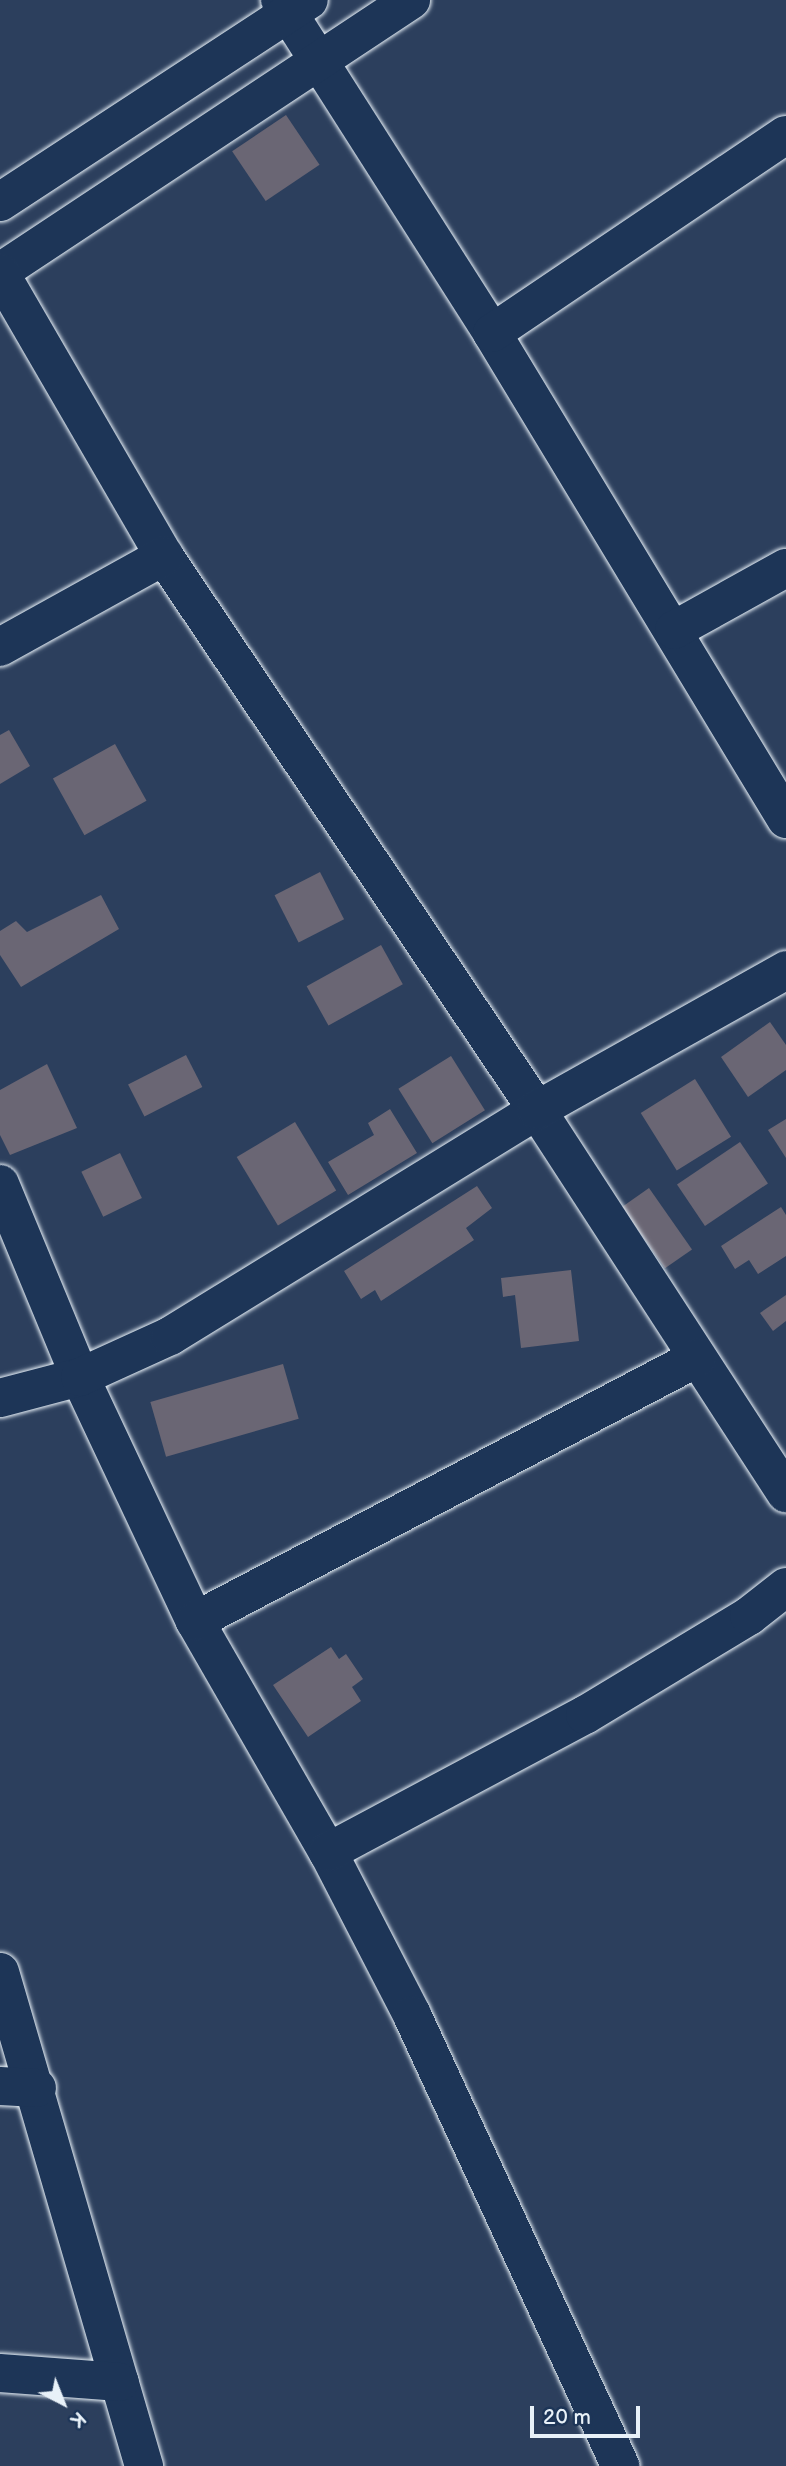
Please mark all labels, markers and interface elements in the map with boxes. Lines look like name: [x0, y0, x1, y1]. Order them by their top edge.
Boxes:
north arrow: [28, 2368, 98, 2438]
scale bar: [534, 2392, 644, 2436]
text: 20 m: [543, 2405, 591, 2430]
text: K: [65, 2406, 90, 2432]

